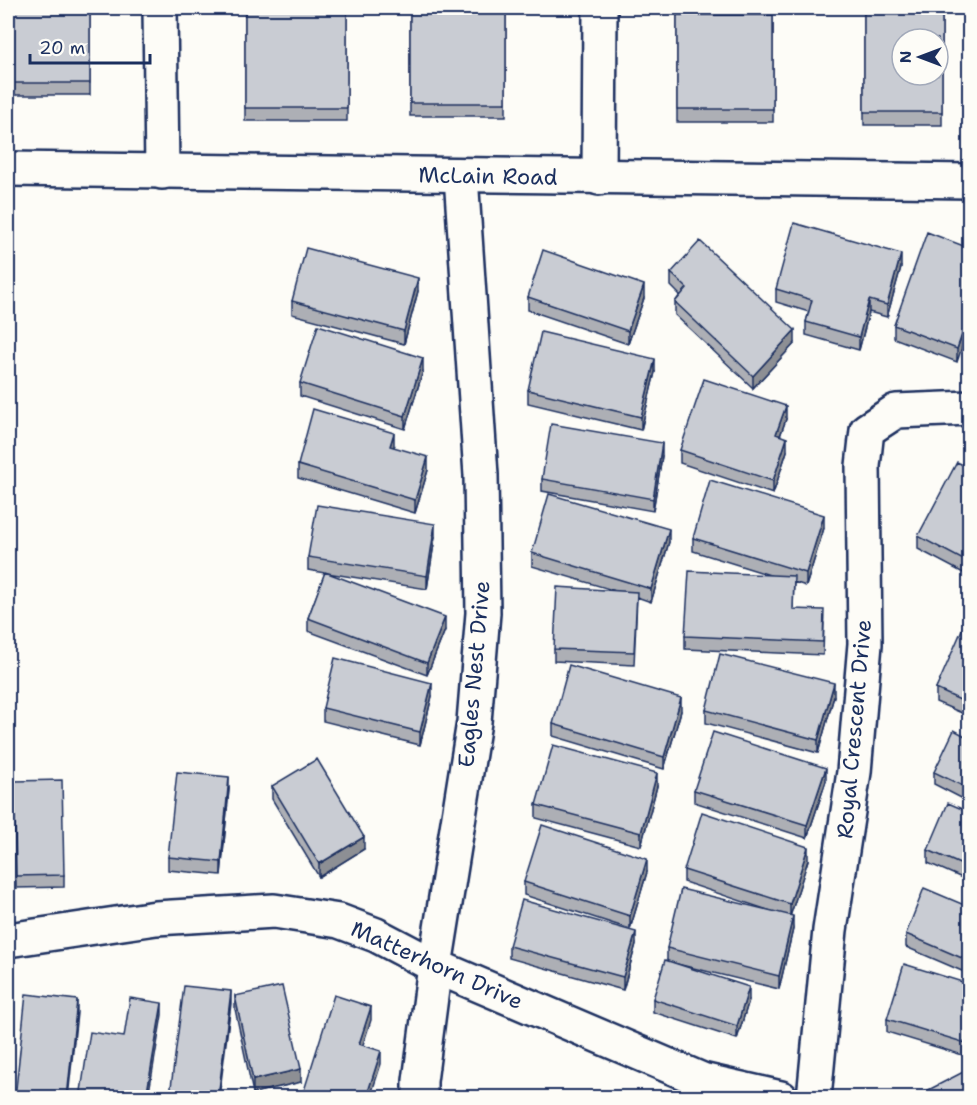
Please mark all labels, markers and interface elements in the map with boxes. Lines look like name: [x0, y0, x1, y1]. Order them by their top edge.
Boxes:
scale bar: [30, 27, 150, 65]
north arrow: [890, 27, 950, 87]
text: 20 m: [39, 36, 85, 60]
text: N: [895, 51, 916, 63]
street label: McLain Road: [418, 160, 558, 192]
street label: Eagles Nest Drive: [451, 579, 497, 769]
street label: Royal Crescent Drive: [830, 618, 878, 840]
street label: Matterhorn Drive: [346, 914, 528, 1016]

